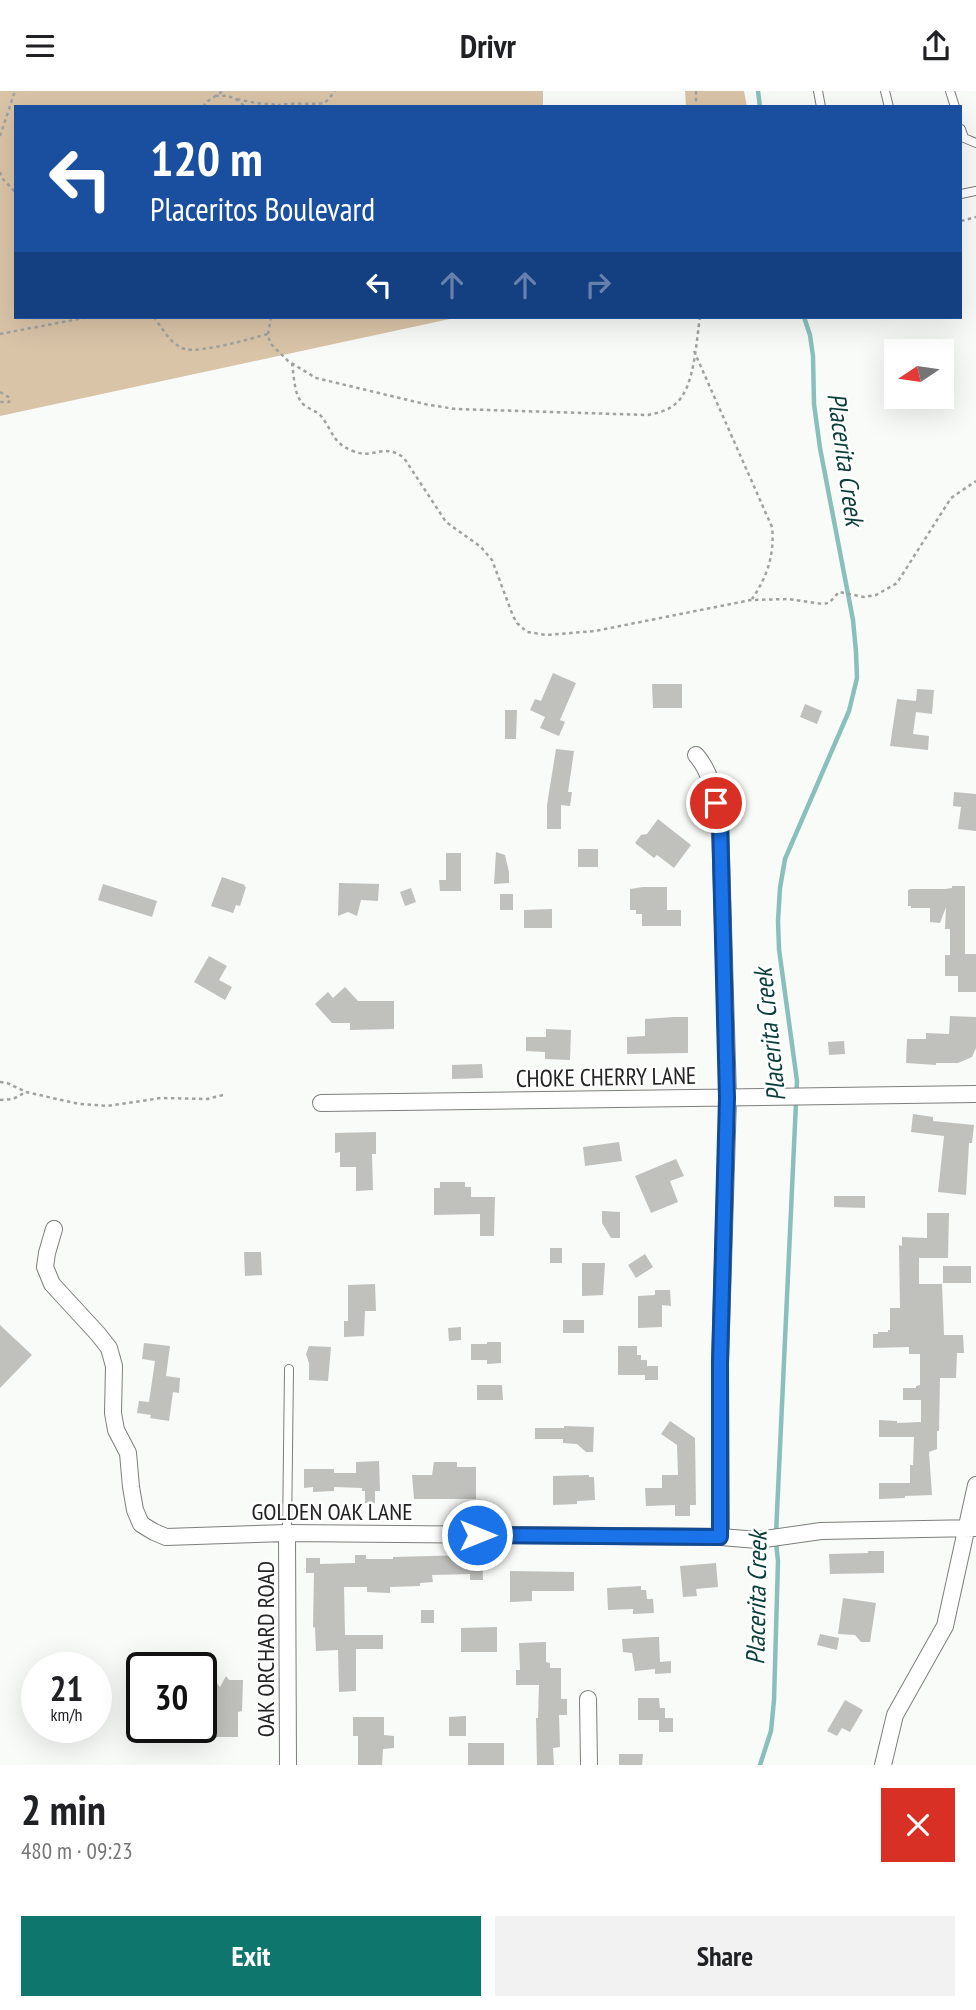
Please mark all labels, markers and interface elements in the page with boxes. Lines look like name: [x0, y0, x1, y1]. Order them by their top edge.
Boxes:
text: Drivr: [460, 25, 516, 67]
icon: menu: [21, 27, 59, 65]
icon: share: [917, 27, 955, 65]
text: 120 m: [150, 126, 263, 190]
icon: left: [35, 133, 126, 224]
text: Placeritos Boulevard: [150, 188, 375, 230]
icon: left: [360, 266, 398, 304]
icon: ahead: [433, 266, 471, 304]
icon: ahead: [506, 266, 544, 304]
icon: right: [579, 266, 617, 304]
north arrow: [884, 339, 954, 409]
map controls: [884, 339, 954, 409]
water label: Placerita Creek: [820, 391, 872, 530]
pin: [686, 773, 746, 833]
icon: arrive: [697, 784, 735, 822]
water label: Placerita Creek: [745, 964, 792, 1103]
street label: CHOKE CHERRY LANE: [515, 1060, 697, 1094]
street label: GOLDEN OAK LANE: [252, 1496, 412, 1527]
position arrow: [440, 1498, 514, 1572]
water label: Placerita Creek: [738, 1528, 774, 1665]
street label: OAK ORCHARD ROAD: [250, 1561, 281, 1737]
speed limit sign: 30: [126, 1652, 217, 1743]
text: 21: [50, 1665, 83, 1711]
text: km/h: [51, 1703, 82, 1726]
text: 2 min: [21, 1782, 106, 1837]
button: close: [881, 1788, 955, 1862]
text: 480 m · 09:23: [21, 1836, 133, 1865]
button: Exit: [21, 1916, 481, 1996]
button: Share: [495, 1916, 955, 1996]

